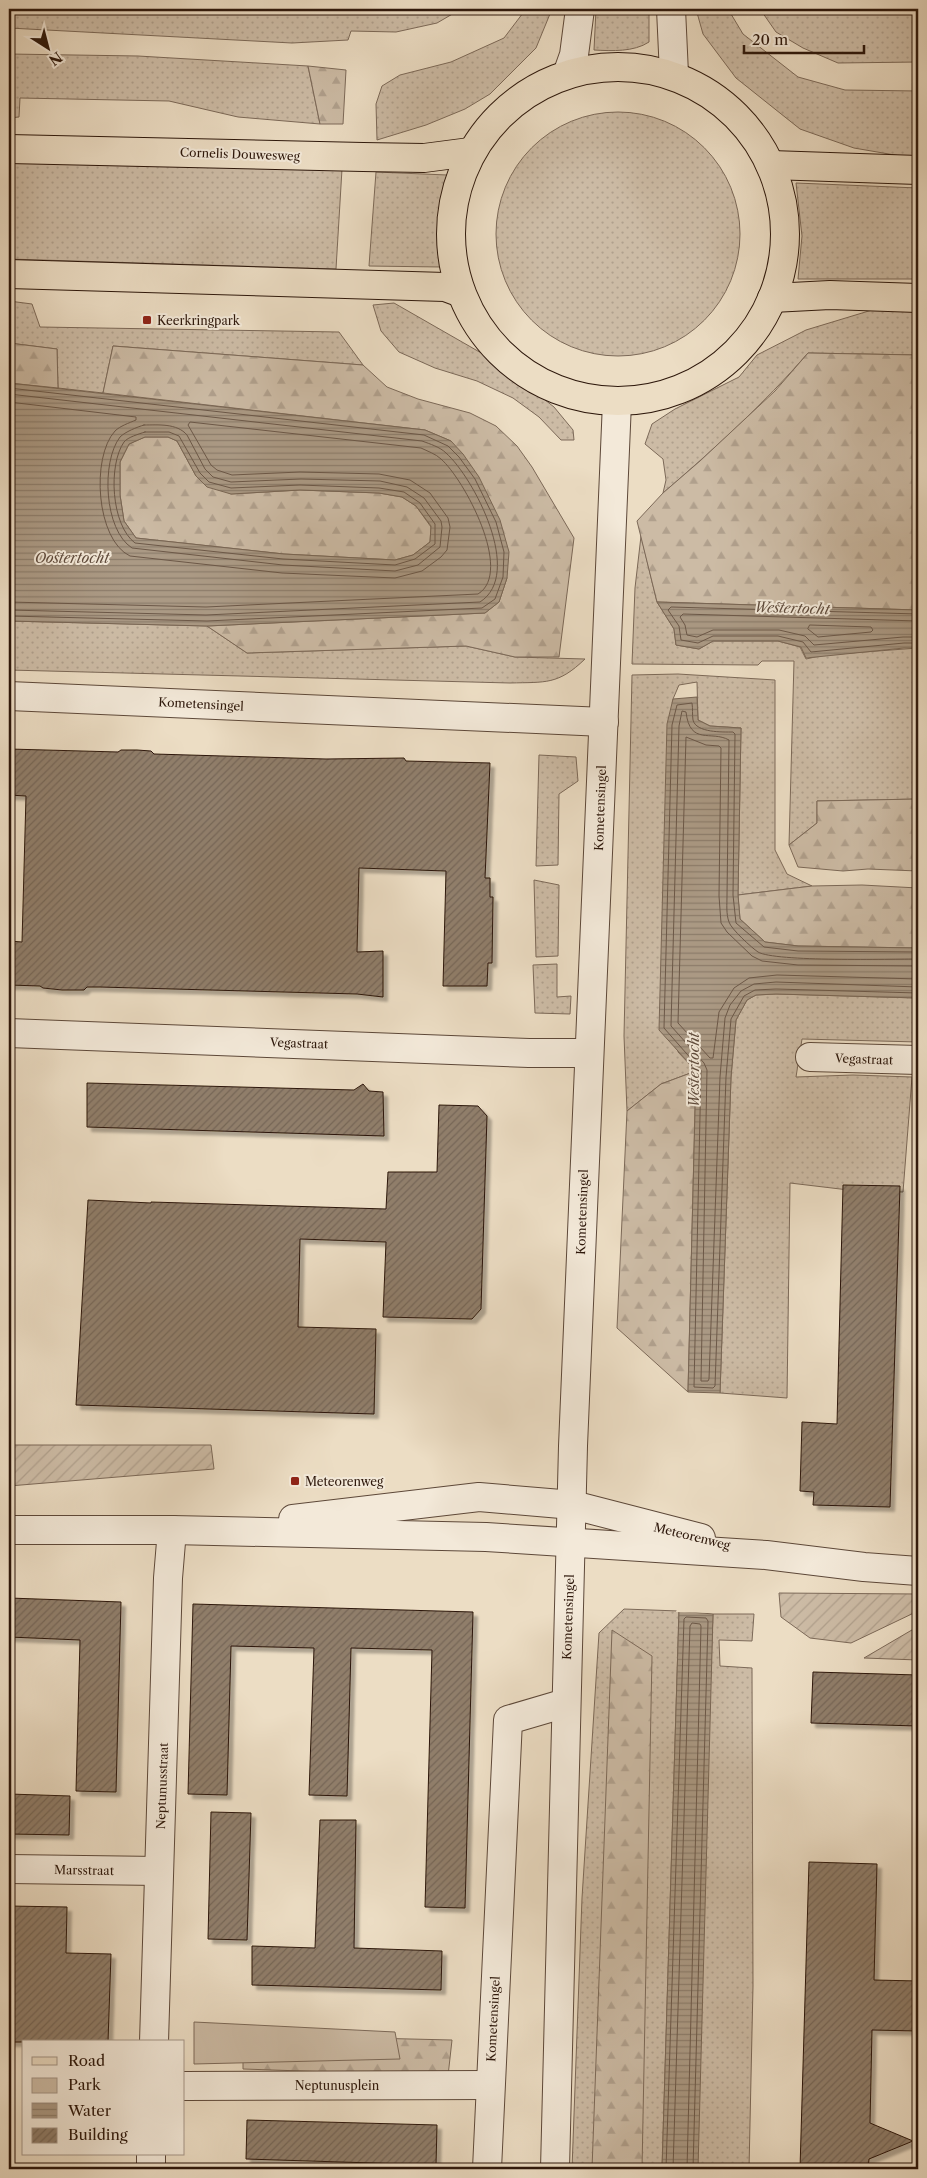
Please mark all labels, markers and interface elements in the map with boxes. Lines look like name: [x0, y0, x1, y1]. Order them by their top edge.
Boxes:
north arrow: [22, 22, 72, 72]
scale bar: [744, 22, 864, 54]
text: 20 m: [752, 30, 788, 49]
text: N: [45, 48, 66, 69]
street label: Cornelis Douwesweg: [180, 144, 301, 164]
place label: Keerkringpark: [157, 313, 241, 328]
marker: Keerkringpark: [141, 314, 153, 326]
water label: Oostertocht: [35, 549, 110, 567]
water label: Westertocht: [754, 598, 831, 618]
street label: Kometensingel: [158, 694, 245, 714]
street label: Kometensingel: [591, 765, 609, 851]
water label: Westertocht: [685, 1031, 703, 1108]
street label: Vegastraat: [269, 1034, 329, 1052]
street label: Vegastraat: [834, 1050, 894, 1068]
street label: Kometensingel: [573, 1169, 591, 1255]
place label: Meteorenweg: [305, 1474, 384, 1489]
marker: Meteorenweg: [289, 1475, 301, 1487]
street label: Meteorenweg: [652, 1519, 732, 1553]
street label: Kometensingel: [559, 1574, 577, 1660]
street label: Neptunusstraat: [153, 1742, 171, 1830]
street label: Marsstraat: [54, 1862, 115, 1878]
street label: Kometensingel: [483, 1975, 503, 2062]
legend: [22, 2040, 185, 2156]
text: Road: [68, 2051, 105, 2070]
text: Park: [68, 2075, 102, 2094]
street label: Neptunusplein: [295, 2078, 380, 2093]
text: Water: [67, 2101, 112, 2120]
text: Building: [68, 2125, 128, 2144]

